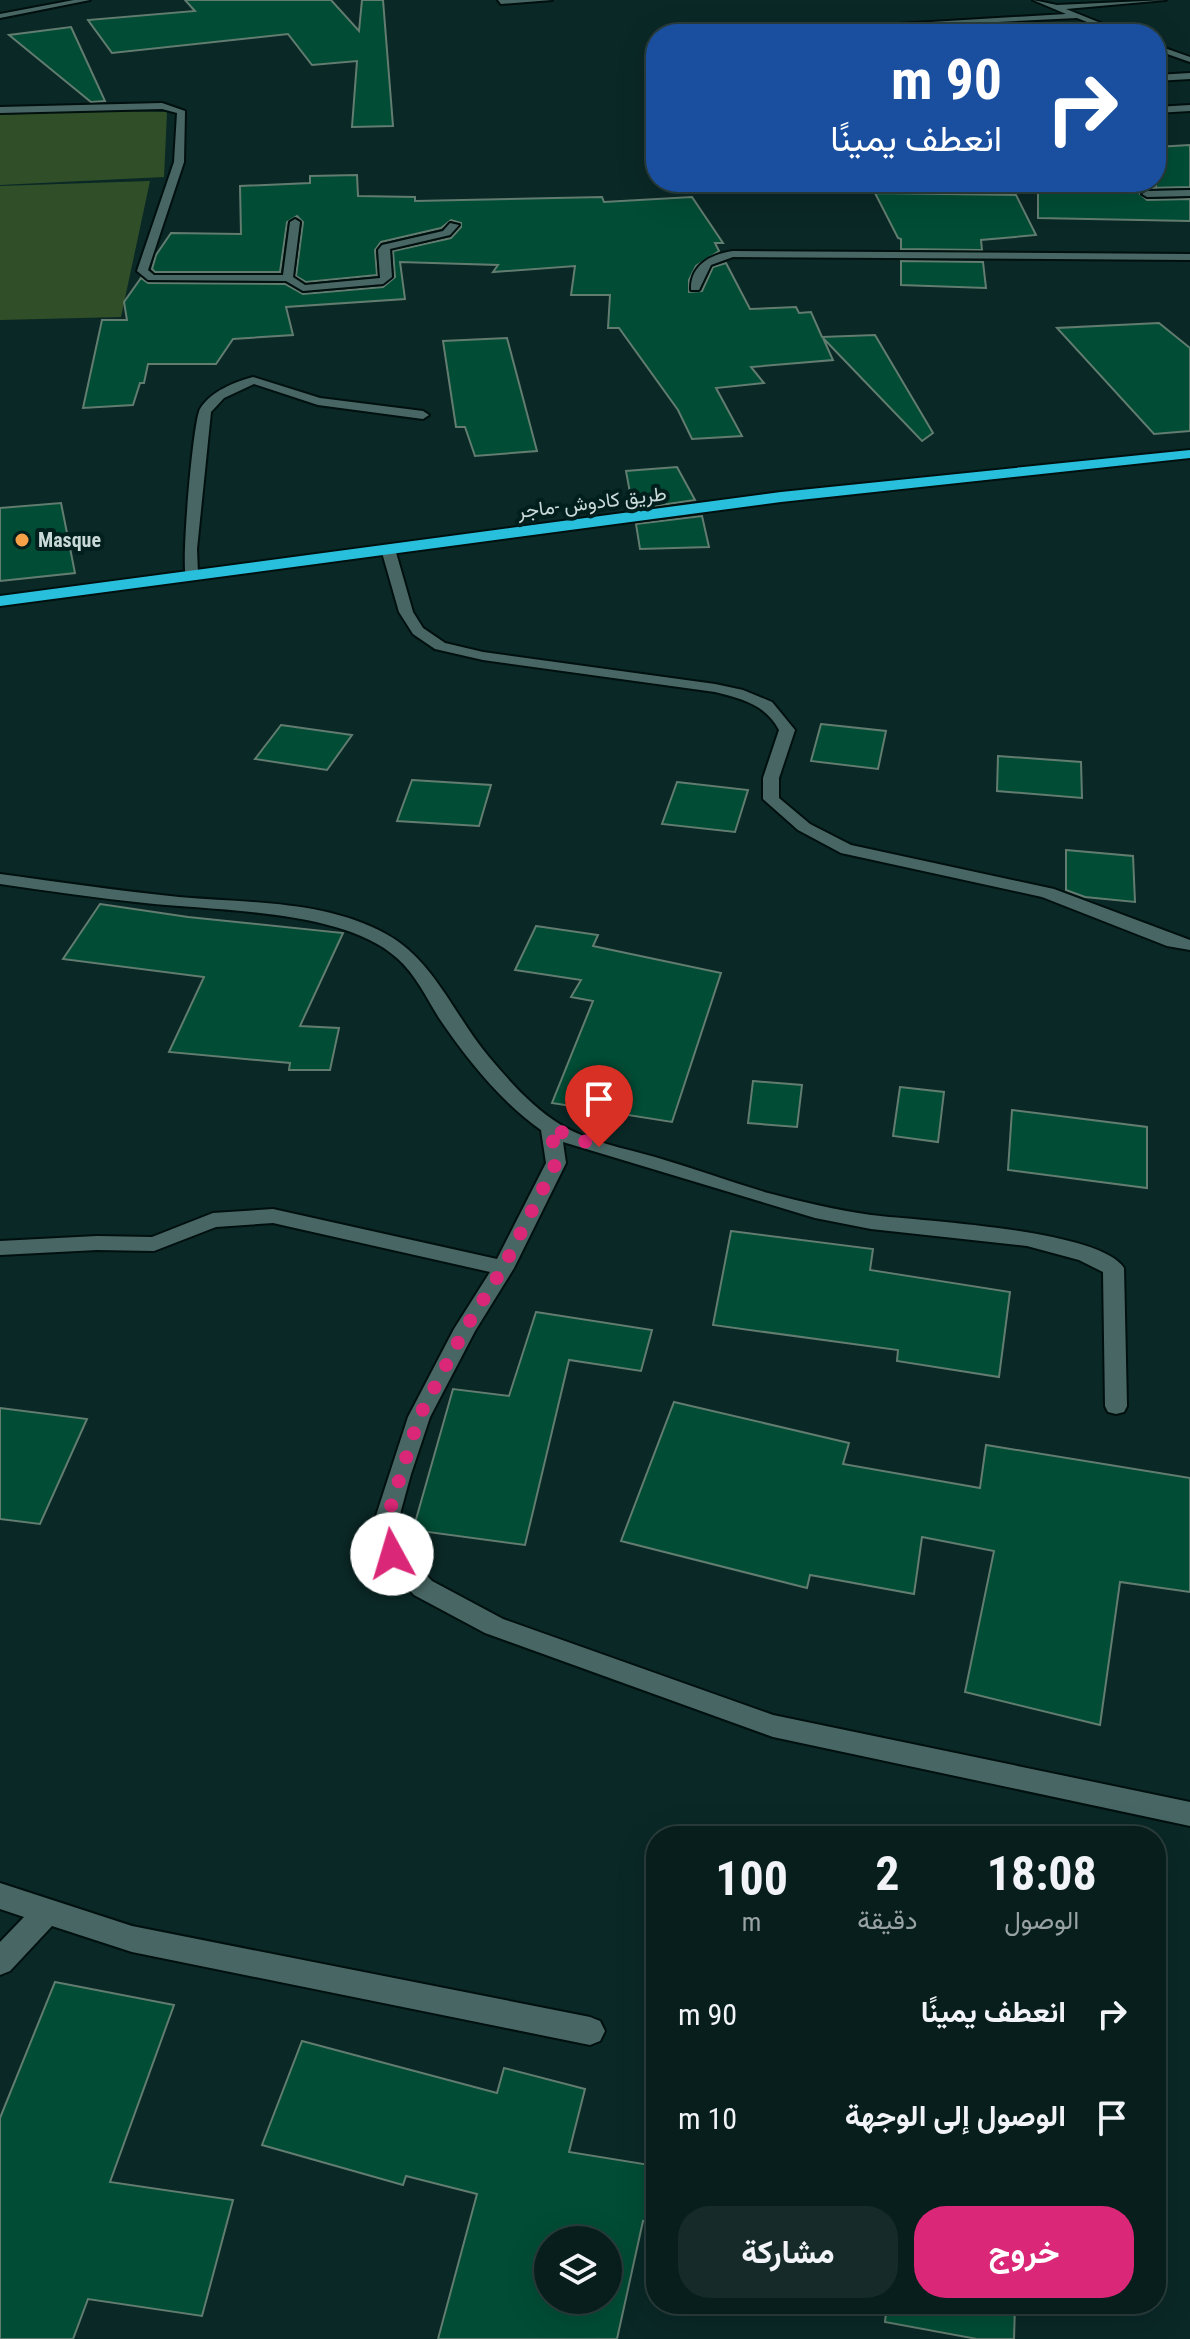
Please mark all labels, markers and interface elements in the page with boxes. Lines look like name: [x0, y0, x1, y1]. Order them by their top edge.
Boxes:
text: 90 m: [891, 47, 1002, 113]
icon: right: [1030, 56, 1134, 160]
text: انعطف يمينًا: [830, 118, 1002, 160]
street label: طريق كادوش -ماجر: [515, 481, 668, 524]
place label: Masque: [38, 528, 101, 552]
marker: Masque: [13, 531, 31, 549]
pin: [565, 1065, 633, 1147]
icon: arrive: [577, 1077, 621, 1121]
position arrow: [350, 1512, 434, 1596]
text: 2: [875, 1845, 899, 1902]
text: 18:08: [987, 1845, 1097, 1902]
text: 100: [715, 1850, 788, 1907]
text: دقيقة: [857, 1905, 917, 1935]
text: الوصول: [1004, 1905, 1079, 1935]
text: m: [742, 1907, 761, 1937]
icon: right: [1090, 1992, 1134, 2036]
text: انعطف يمينًا: [921, 1994, 1066, 2029]
text: 90 m: [678, 1997, 737, 2032]
icon: arrive: [1090, 2096, 1134, 2140]
text: الوصول إلى الوجهة: [845, 2098, 1066, 2133]
text: 10 m: [678, 2101, 737, 2136]
button: مشاركة: [678, 2206, 898, 2298]
button: خروج: [914, 2206, 1134, 2298]
map controls: [534, 2226, 622, 2314]
button: layers: [534, 2226, 622, 2314]

